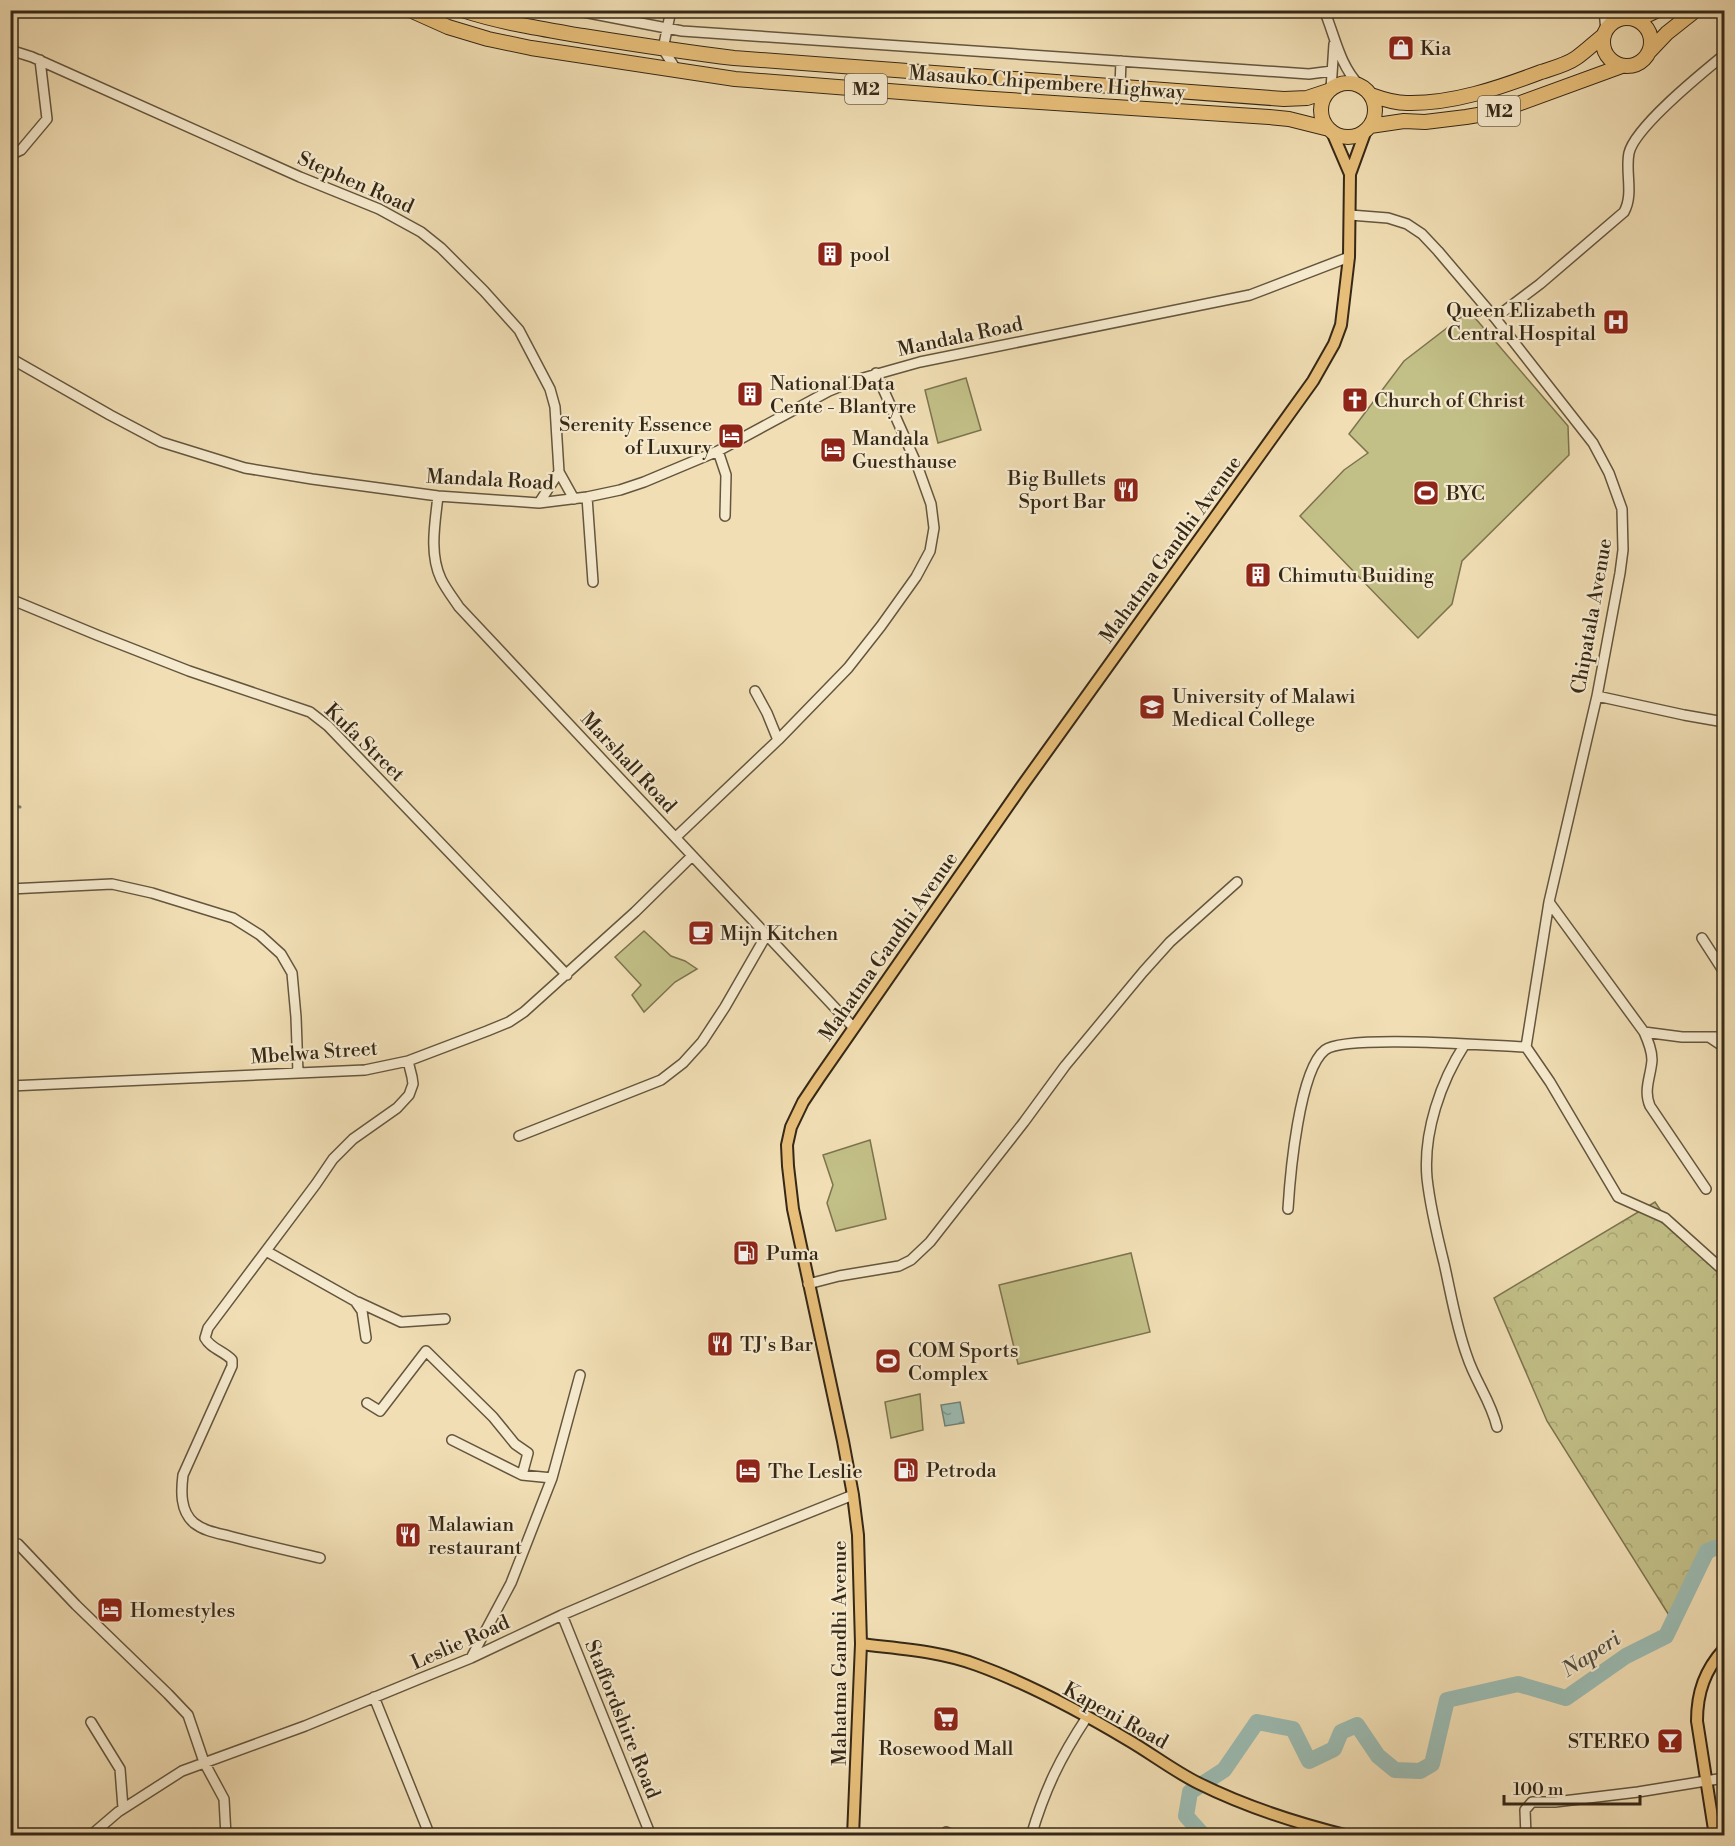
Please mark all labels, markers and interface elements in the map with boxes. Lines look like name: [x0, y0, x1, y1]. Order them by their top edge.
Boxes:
shop icon: Kia: [1386, 33, 1416, 63]
place label: Kia: [1420, 37, 1452, 62]
street label: Masauko Chipembere Highway: [908, 61, 1187, 106]
road number: M2: [845, 74, 887, 104]
road number: M2: [1478, 96, 1520, 126]
street label: Stephen Road: [293, 147, 418, 220]
building icon: pool: [815, 239, 845, 269]
place label: pool: [850, 243, 890, 268]
place label: Queen Elizabeth Central Hospital: [1446, 299, 1596, 347]
hospital icon: Queen Elizabeth Central Hospital: [1601, 307, 1631, 337]
street label: Mandala Road: [895, 312, 1026, 363]
place label: National Data Cente - Blantyre: [770, 372, 916, 420]
building icon: National Data Cente - Blantyre: [735, 379, 765, 409]
church icon: Church of Christ: [1340, 385, 1370, 415]
place label: Church of Christ: [1374, 389, 1525, 414]
place label: Serenity Essence of Luxury: [559, 413, 712, 461]
hotel icon: Serenity Essence of Luxury: [716, 421, 746, 451]
place label: Mandala Guesthause: [852, 427, 957, 475]
hotel icon: Mandala Guesthause: [818, 435, 848, 465]
street label: Mahatma Gandhi Avenue: [1095, 451, 1248, 648]
street label: Mandala Road: [425, 465, 555, 496]
place label: Big Bullets Sport Bar: [1007, 467, 1106, 515]
restaurant icon: Big Bullets Sport Bar: [1111, 475, 1141, 505]
sports icon: BYC: [1411, 478, 1441, 508]
place label: BYC: [1445, 482, 1485, 507]
street label: Chipatala Avenue: [1566, 537, 1618, 696]
building icon: Chimutu Buiding: [1243, 560, 1273, 590]
place label: Chimutu Buiding: [1278, 564, 1435, 589]
place label: University of Malawi Medical College: [1172, 685, 1356, 733]
school or university icon: University of Malawi Medical College: [1137, 692, 1167, 722]
street label: Kufa Street: [319, 699, 409, 788]
street label: Marshall Road: [575, 707, 682, 819]
street label: Mahatma Gandhi Avenue: [814, 847, 964, 1046]
cafe icon: Mijn Kitchen: [686, 918, 716, 948]
place label: Mijn Kitchen: [720, 922, 838, 947]
street label: Mbelwa Street: [250, 1037, 379, 1070]
fuel station icon: Puma: [731, 1238, 761, 1268]
place label: Puma: [766, 1242, 820, 1267]
restaurant icon: TJ's Bar: [705, 1329, 735, 1359]
place label: TJ's Bar: [740, 1333, 814, 1358]
place label: COM Sports Complex: [908, 1339, 1018, 1387]
sports icon: COM Sports Complex: [873, 1346, 903, 1376]
fuel station icon: Petroda: [891, 1455, 921, 1485]
hotel icon: The Leslie: [733, 1456, 763, 1486]
place label: Petroda: [926, 1459, 998, 1484]
place label: The Leslie: [768, 1460, 863, 1485]
place label: Malawian restaurant: [428, 1513, 522, 1561]
restaurant icon: Malawian restaurant: [393, 1520, 423, 1550]
street label: Mahatma Gandhi Avenue: [828, 1540, 853, 1766]
hotel icon: Homestyles: [95, 1595, 125, 1625]
place label: Homestyles: [130, 1599, 235, 1624]
street label: Leslie Road: [407, 1610, 514, 1676]
water label: Naperi: [1556, 1626, 1626, 1684]
street label: Staffordshire Road: [578, 1637, 665, 1803]
street label: Kapeni Road: [1058, 1677, 1173, 1756]
supermarket icon: Rosewood Mall: [931, 1704, 961, 1734]
bar icon: STEREO: [1655, 1726, 1685, 1756]
place label: STEREO: [1568, 1730, 1650, 1755]
place label: Rosewood Mall: [879, 1737, 1014, 1762]
scale bar: [1504, 1768, 1640, 1806]
text: 100 m: [1513, 1778, 1564, 1801]

